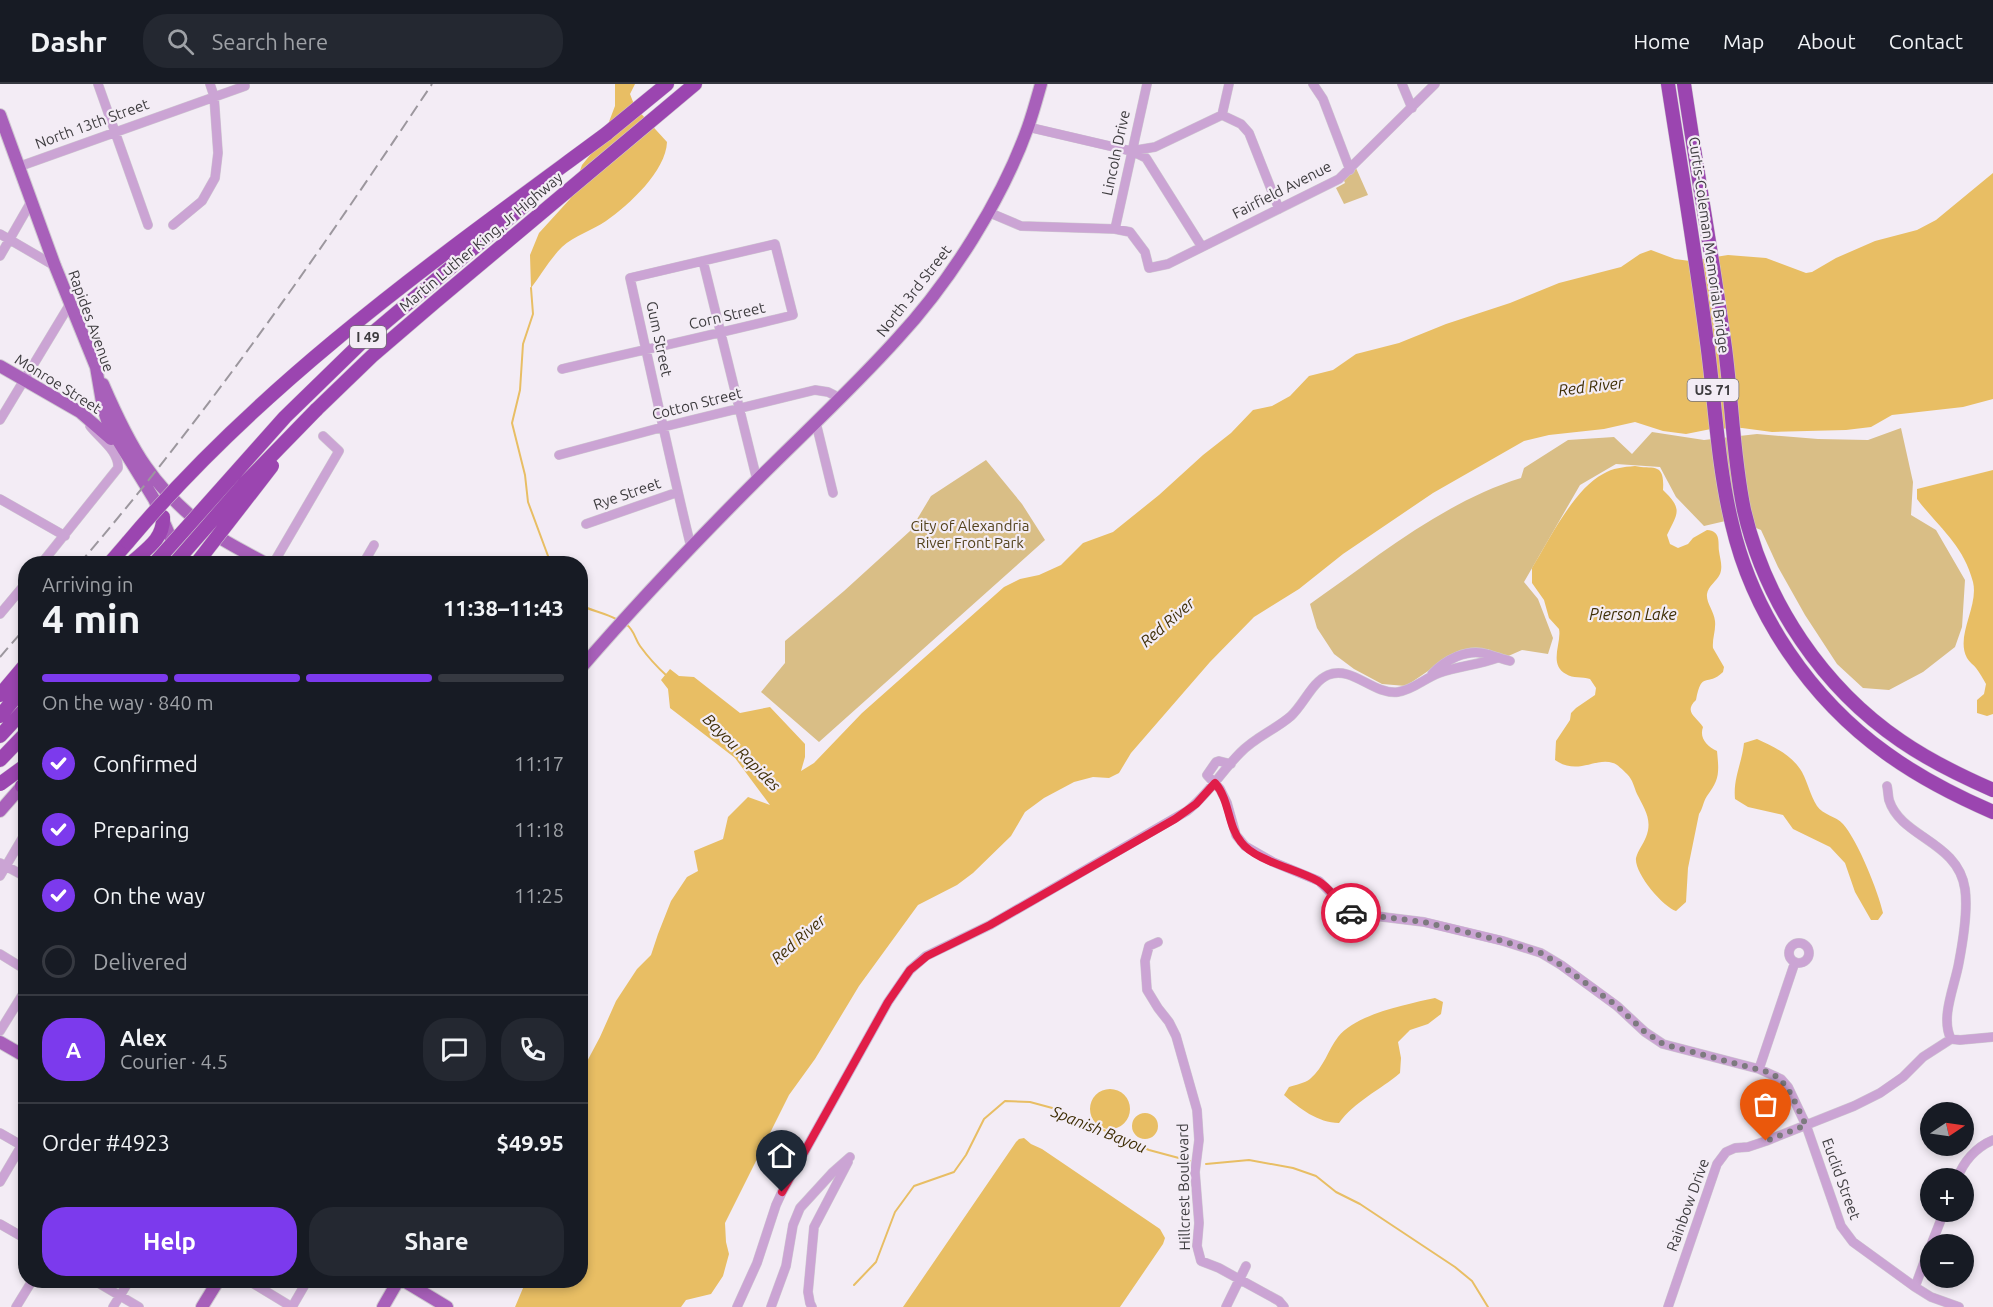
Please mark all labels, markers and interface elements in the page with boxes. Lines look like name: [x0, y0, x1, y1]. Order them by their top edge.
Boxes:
search box: [143, 14, 563, 68]
icon: search: [164, 25, 197, 58]
text: Dashr: [30, 26, 107, 57]
text: Search here: [212, 29, 328, 54]
text: Home: [1633, 29, 1690, 53]
text: Map: [1723, 29, 1764, 53]
text: About: [1797, 29, 1856, 53]
text: Contact: [1889, 29, 1963, 53]
street label: North 13th Street: [33, 95, 151, 152]
street label: Lincoln Drive: [1098, 109, 1133, 197]
street label: Curtis-Coleman Memorial Bridge: [1686, 136, 1733, 354]
street label: Fairfield Avenue: [1229, 157, 1334, 222]
street label: Martin Luther King, Jr Highway: [396, 168, 566, 315]
street label: North 3rd Street: [873, 242, 955, 340]
street label: Rapides Avenue: [65, 268, 118, 374]
street label: Corn Street: [687, 298, 767, 333]
street label: Gum Street: [643, 300, 676, 378]
road number: I 49: [350, 326, 386, 348]
street label: Monroe Street: [12, 350, 105, 417]
water label: Red River: [1557, 373, 1626, 399]
road number: US 71: [1688, 379, 1738, 401]
street label: Cotton Street: [650, 384, 744, 423]
street label: Rye Street: [591, 474, 663, 513]
park label: City of Alexandria River Front Park: [911, 517, 1029, 551]
text: Arriving in: [42, 573, 133, 596]
water label: Red River: [1136, 593, 1198, 650]
text: 11:38–11:43: [443, 595, 564, 620]
text: 4 min: [42, 597, 141, 640]
water label: Pierson Lake: [1589, 605, 1677, 623]
text: On the way · 840 m: [42, 691, 214, 714]
water label: Bayou Rapides: [700, 710, 784, 794]
icon: check: [42, 747, 75, 780]
text: Confirmed: [93, 751, 198, 776]
text: 11:17: [514, 752, 564, 775]
icon: check: [42, 813, 75, 846]
text: Preparing: [93, 817, 190, 842]
text: 11:18: [514, 818, 564, 841]
icon: check: [42, 879, 75, 912]
text: On the way: [93, 883, 205, 908]
courier: [1321, 883, 1381, 943]
text: 11:25: [514, 884, 564, 907]
icon: car: [1335, 897, 1368, 930]
water label: Red River: [767, 910, 829, 967]
text: Delivered: [93, 949, 188, 974]
button: chat: [423, 1018, 486, 1081]
button: phone: [501, 1018, 564, 1081]
text: Alex: [120, 1025, 167, 1050]
text: A: [66, 1037, 81, 1062]
text: Courier · 4.5: [120, 1050, 228, 1073]
pin: [1740, 1079, 1791, 1141]
icon: bag: [1749, 1088, 1782, 1121]
water label: Spanish Bayou: [1048, 1101, 1149, 1156]
north arrow: [1920, 1102, 1974, 1156]
map controls: [1920, 1102, 1974, 1288]
street label: Hillcrest Boulevard: [1174, 1123, 1193, 1251]
text: Order #4923: [42, 1130, 170, 1155]
text: $49.95: [497, 1130, 564, 1155]
pin: [756, 1130, 807, 1192]
street label: Euclid Street: [1819, 1136, 1864, 1222]
icon: home: [765, 1139, 798, 1172]
street label: Rainbow Drive: [1663, 1156, 1712, 1253]
button: +: [1920, 1168, 1974, 1222]
button: Help: [42, 1207, 297, 1276]
button: Share: [309, 1207, 564, 1276]
button: −: [1920, 1234, 1974, 1288]

